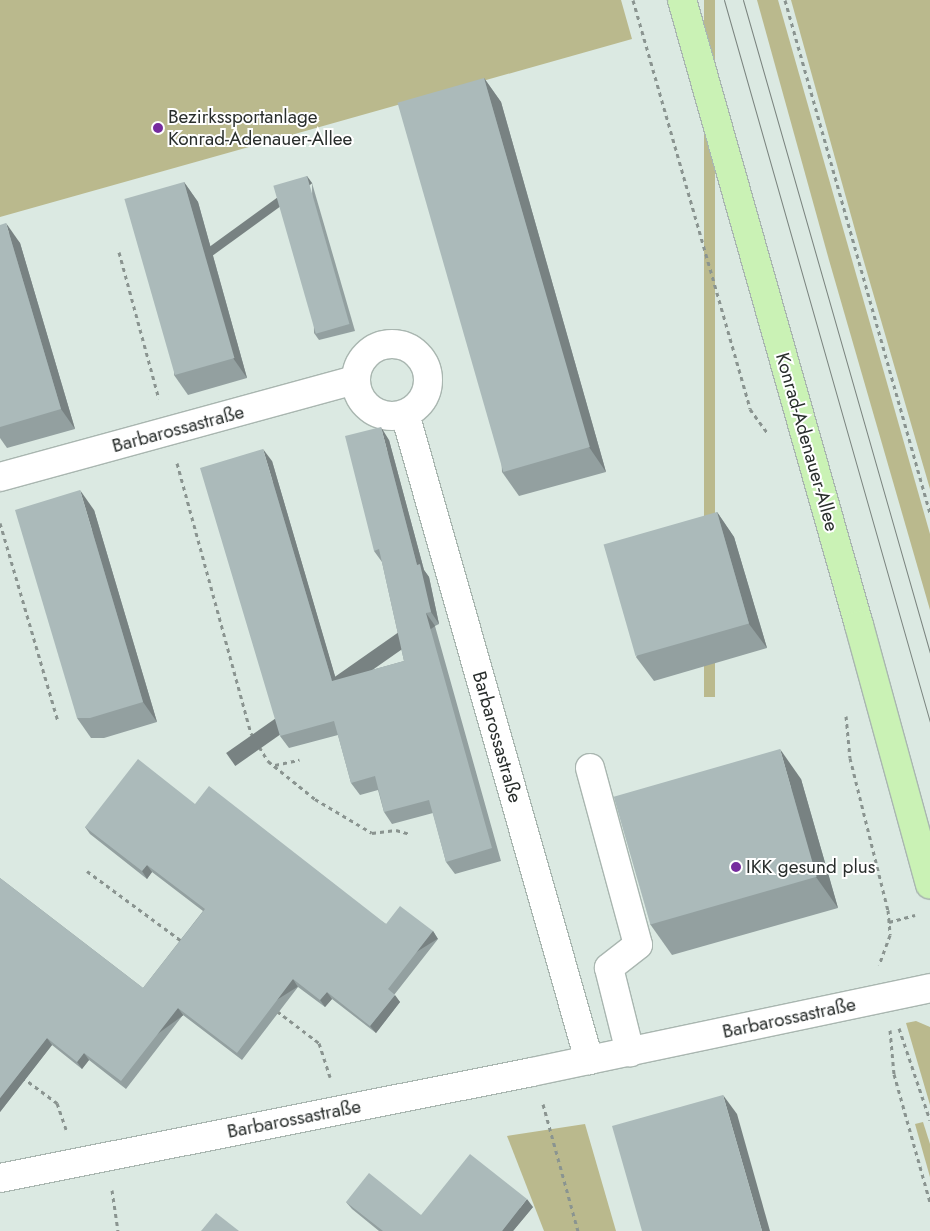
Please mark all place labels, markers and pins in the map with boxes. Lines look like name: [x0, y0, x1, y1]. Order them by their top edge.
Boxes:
place label: Bezirkssportanlage Konrad-Adenauer-Allee: [168, 106, 352, 150]
marker: Bezirkssportanlage Konrad-Adenauer-Allee: [152, 122, 164, 134]
place label: IKK gesund plus: [746, 856, 875, 878]
marker: IKK gesund plus: [730, 861, 742, 873]

